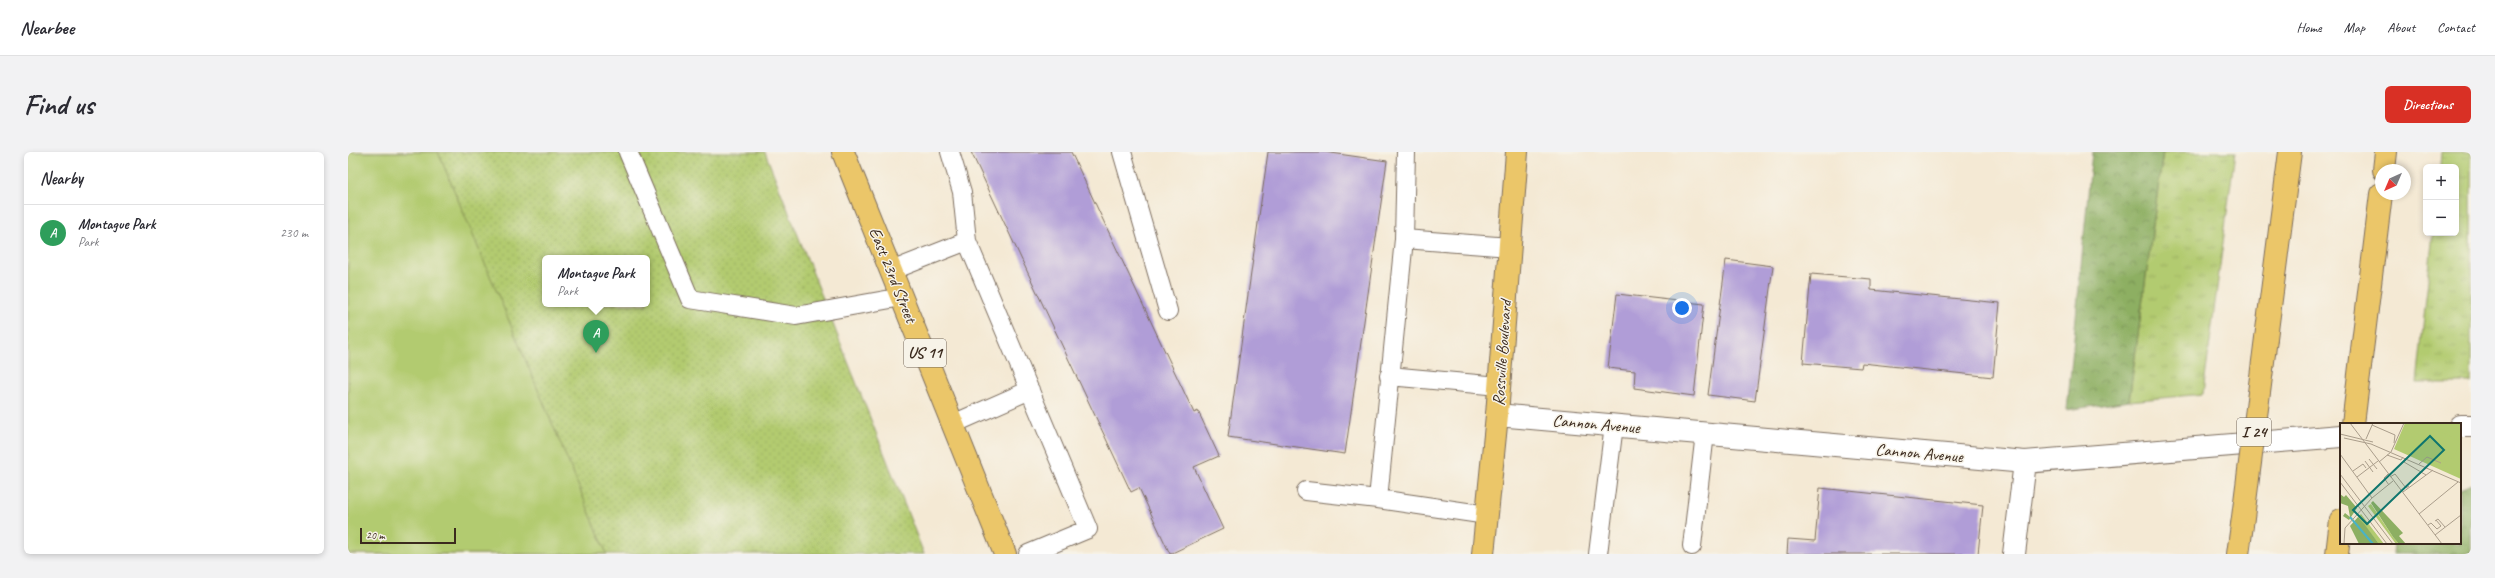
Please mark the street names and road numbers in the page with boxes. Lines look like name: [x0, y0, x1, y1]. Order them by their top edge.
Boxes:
street label: East 23rd Street: [864, 224, 923, 328]
street label: Rossville Boulevard: [1488, 297, 1516, 407]
road number: US 11: [904, 339, 946, 367]
street label: Cannon Avenue: [1551, 410, 1642, 438]
road number: I 24: [2237, 418, 2271, 446]
street label: Cannon Avenue: [1874, 439, 1965, 467]

